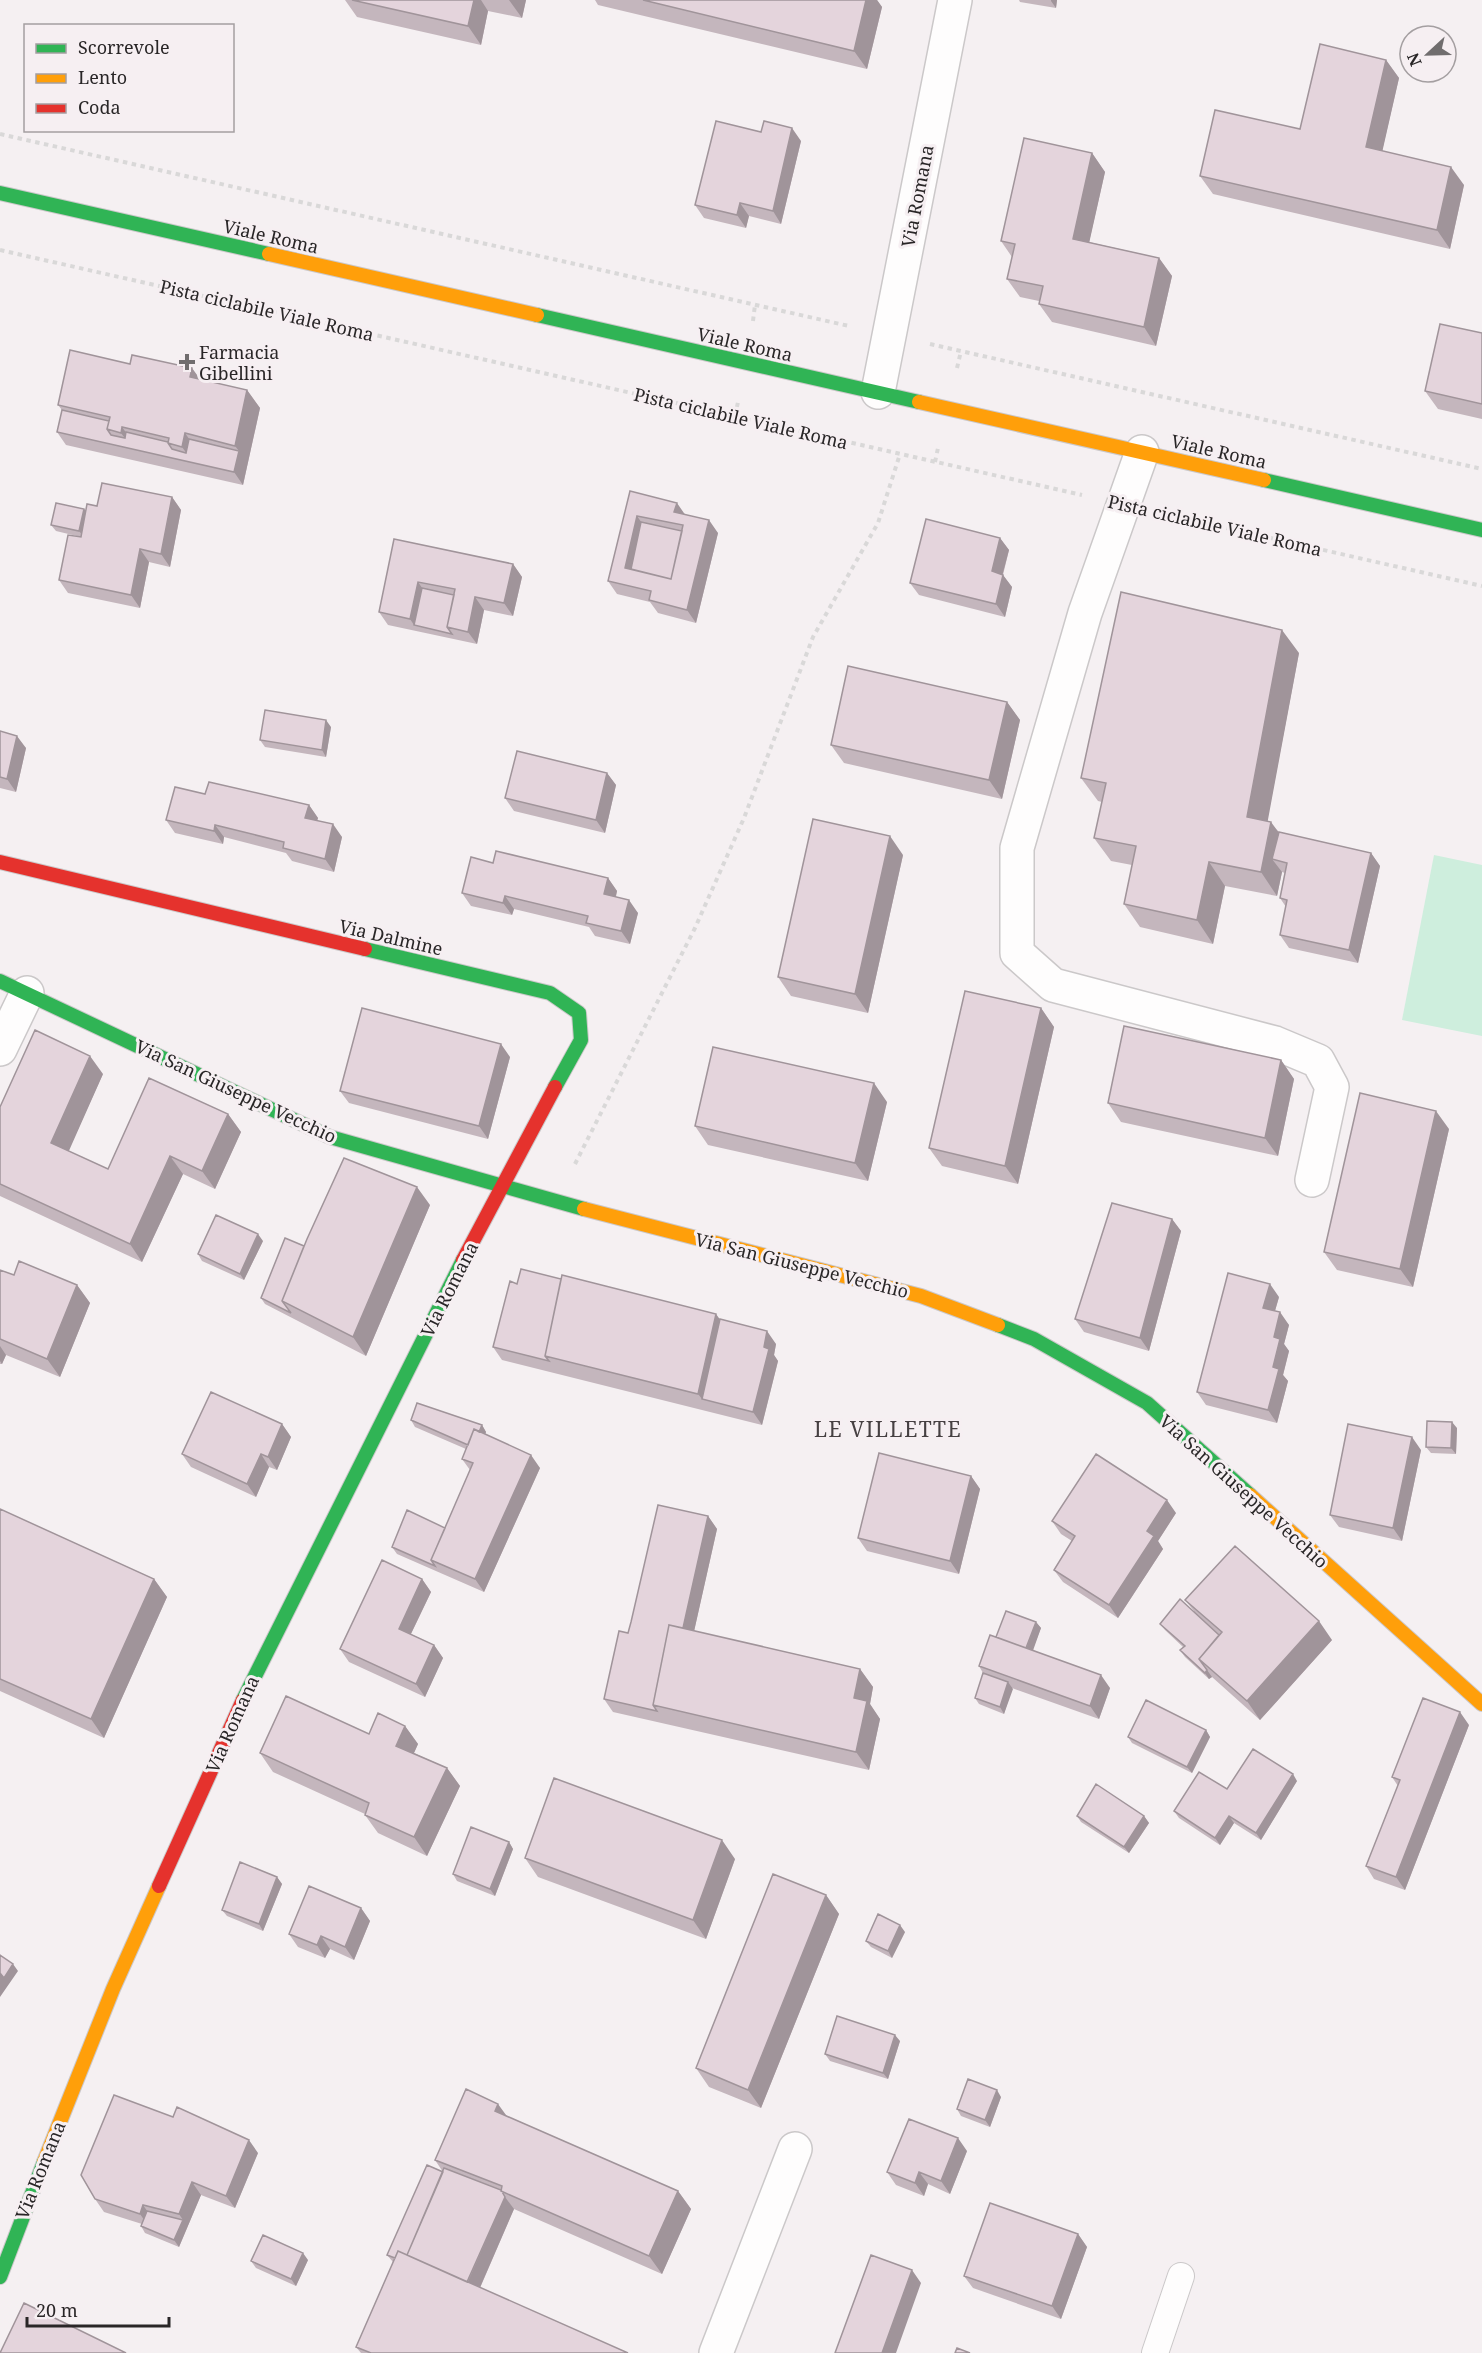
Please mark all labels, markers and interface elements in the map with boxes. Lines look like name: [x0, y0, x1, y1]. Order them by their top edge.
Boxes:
legend: [24, 24, 234, 132]
north arrow: [1398, 24, 1458, 84]
text: Scorrevole: [78, 35, 170, 59]
text: N: [1401, 49, 1427, 70]
text: Lento: [78, 65, 127, 89]
text: Coda: [78, 95, 121, 119]
street label: Via Romana: [895, 143, 939, 249]
street label: Viale Roma: [221, 213, 321, 259]
street label: Pista ciclabile Viale Roma: [158, 274, 376, 346]
street label: Viale Roma: [695, 321, 795, 367]
place label: Farmacia Gibellini: [199, 340, 279, 385]
marker: Farmacia Gibellini: [180, 355, 194, 369]
street label: Pista ciclabile Viale Roma: [632, 382, 850, 454]
street label: Viale Roma: [1169, 428, 1269, 474]
street label: Pista ciclabile Viale Roma: [1106, 489, 1324, 561]
street label: Via Dalmine: [337, 913, 445, 961]
street label: Via San Giuseppe Vecchio: [132, 1034, 340, 1148]
street label: Via San Giuseppe Vecchio: [693, 1227, 911, 1303]
street label: Via Romana: [415, 1237, 483, 1341]
street label: Via San Giuseppe Vecchio: [1155, 1409, 1333, 1573]
district label: LE VILLETTE: [814, 1415, 962, 1443]
street label: Via Romana: [200, 1672, 264, 1776]
street label: Via Romana: [9, 2117, 71, 2223]
scale bar: [27, 2290, 170, 2328]
text: 20 m: [36, 2298, 78, 2322]

